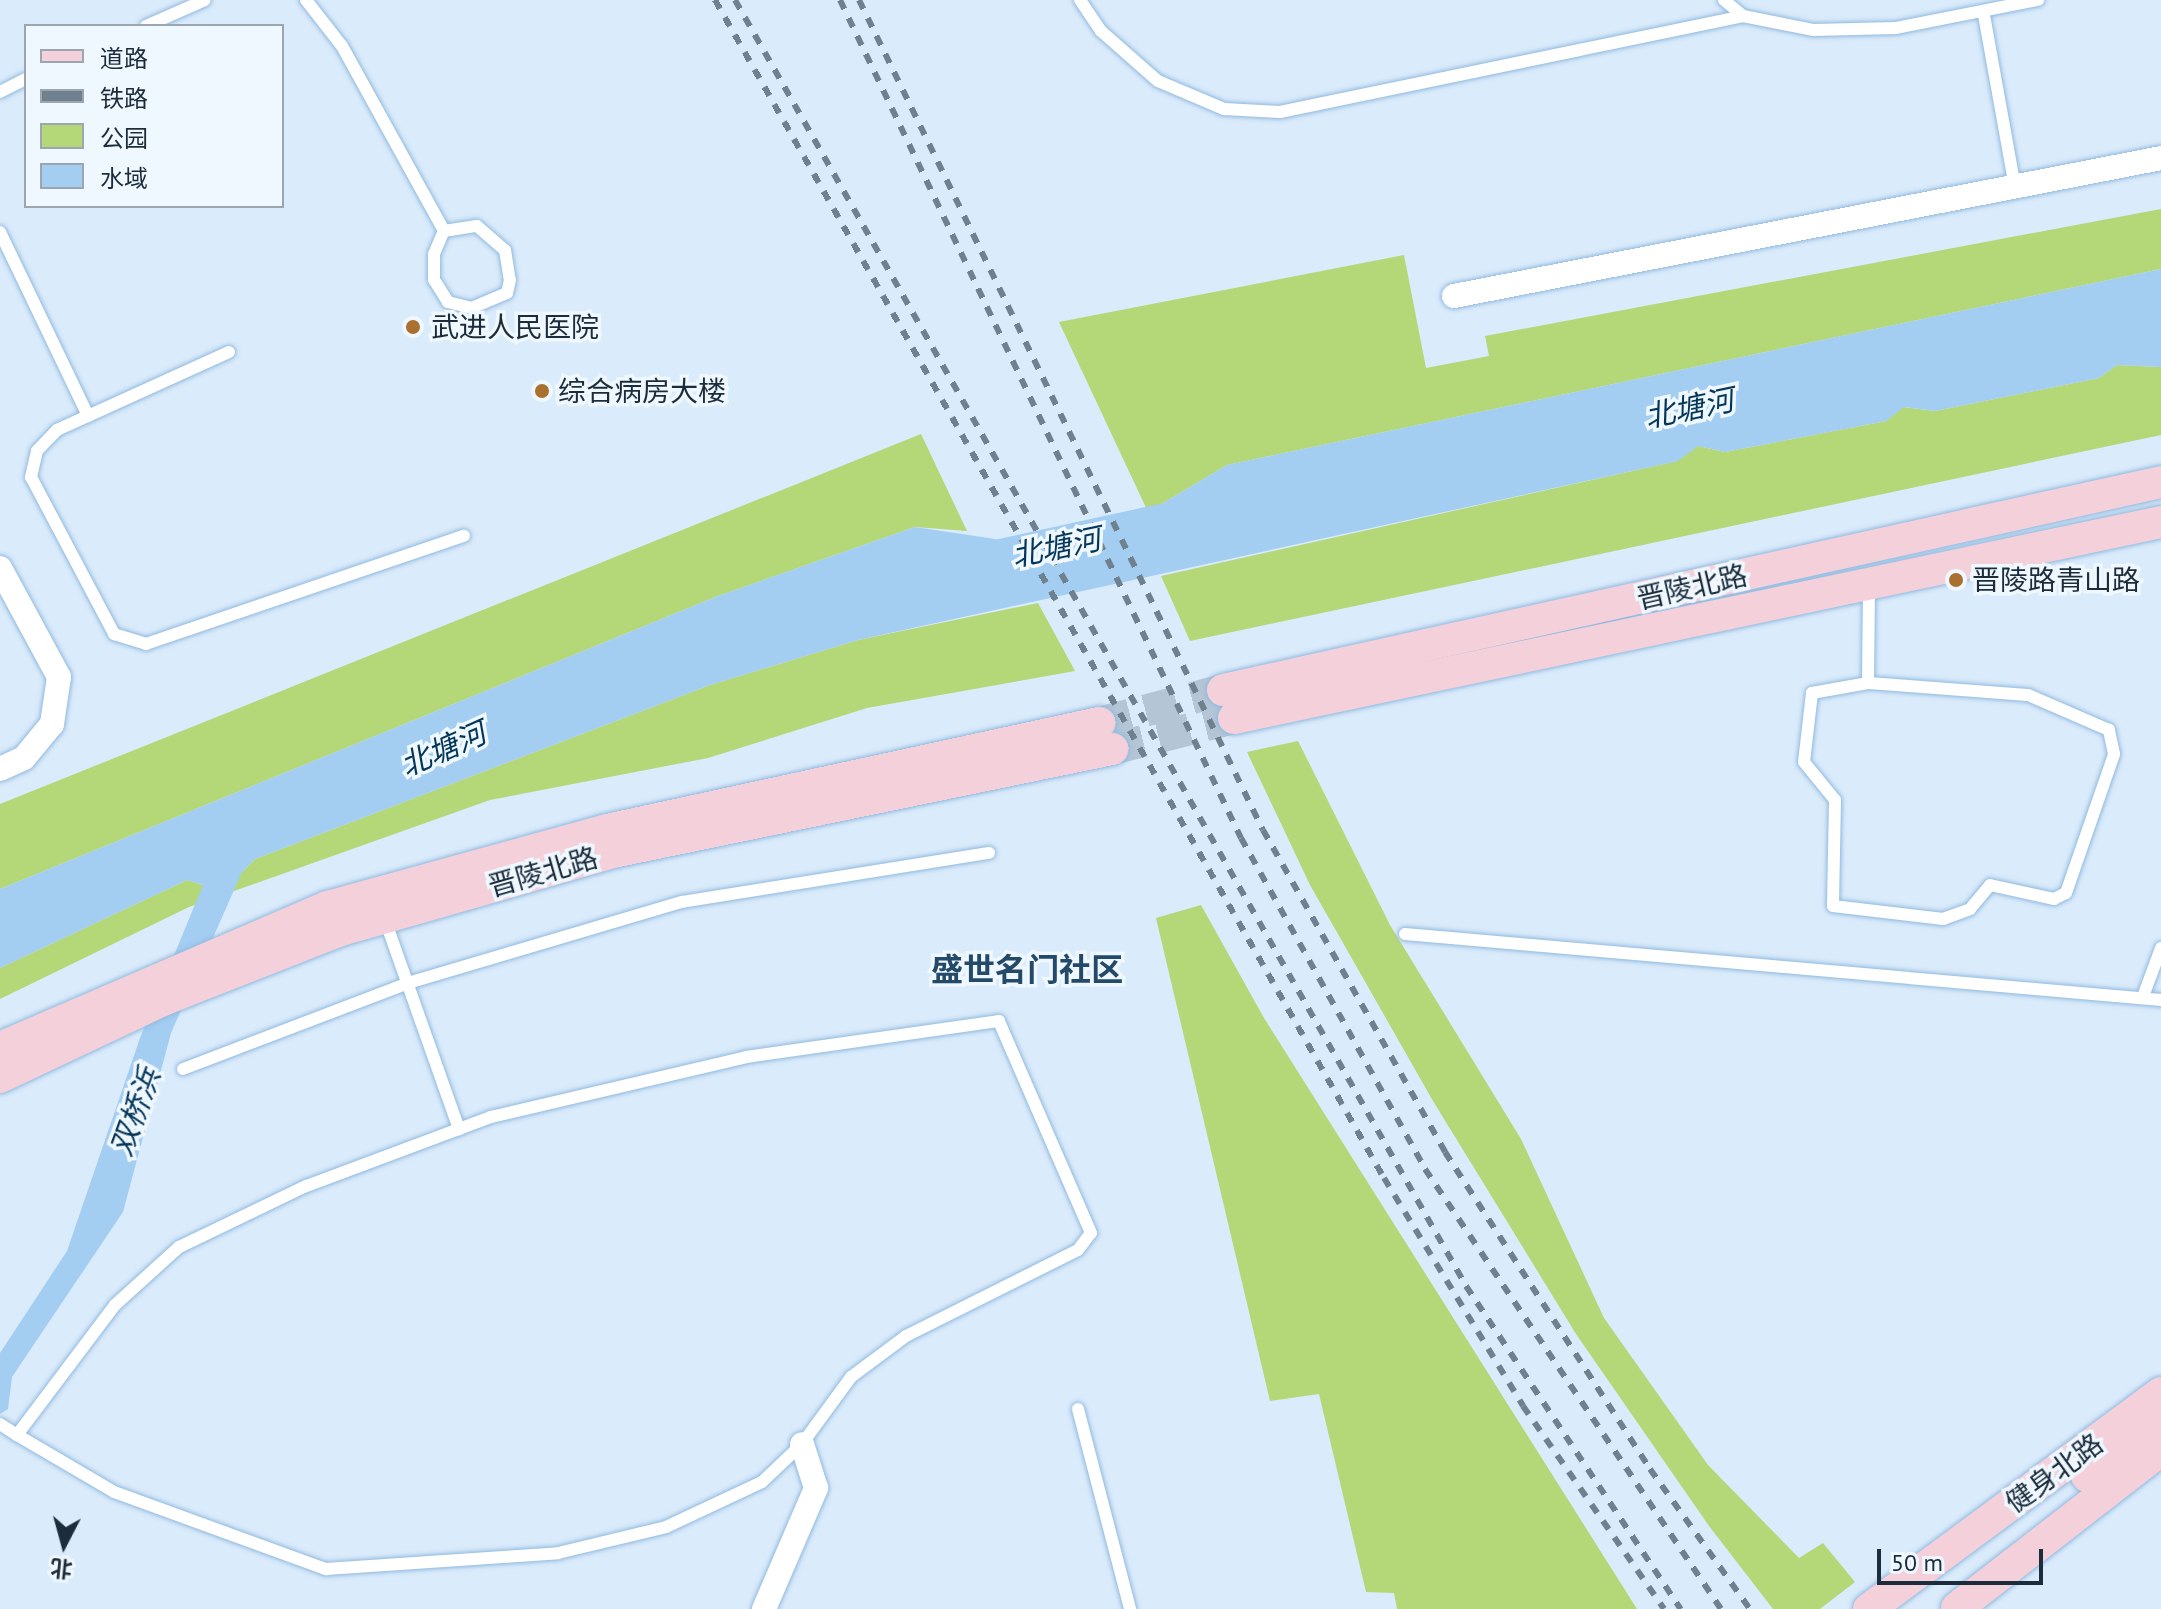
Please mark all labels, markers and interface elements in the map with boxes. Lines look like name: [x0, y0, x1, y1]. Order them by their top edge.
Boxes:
legend: [24, 24, 284, 208]
text: 道路: [100, 43, 148, 74]
text: 铁路: [100, 83, 148, 114]
text: 公园: [100, 123, 148, 154]
text: 水域: [100, 163, 148, 194]
place label: 武进人民医院: [431, 310, 599, 344]
marker: 武进人民医院: [402, 316, 424, 338]
place label: 综合病房大楼: [558, 374, 726, 408]
water label: 北塘河: [1641, 381, 1737, 435]
marker: 综合病房大楼: [533, 382, 551, 400]
water label: 北塘河: [1008, 520, 1104, 574]
street label: 晋陵北路: [1634, 558, 1750, 616]
place label: 晋陵路青山路: [1972, 563, 2140, 597]
marker: 晋陵路青山路: [1947, 571, 1965, 589]
water label: 北塘河: [395, 714, 491, 784]
street label: 晋陵北路: [485, 840, 601, 904]
district label: 盛世名门社区: [931, 950, 1123, 988]
water label: 双桥浜: [103, 1064, 167, 1160]
street label: 健身北路: [1999, 1426, 2109, 1520]
north arrow: [24, 1505, 104, 1585]
scale bar: [1881, 1533, 2047, 1583]
text: 50 m: [1891, 1547, 1943, 1578]
text: 北: [49, 1554, 74, 1584]

